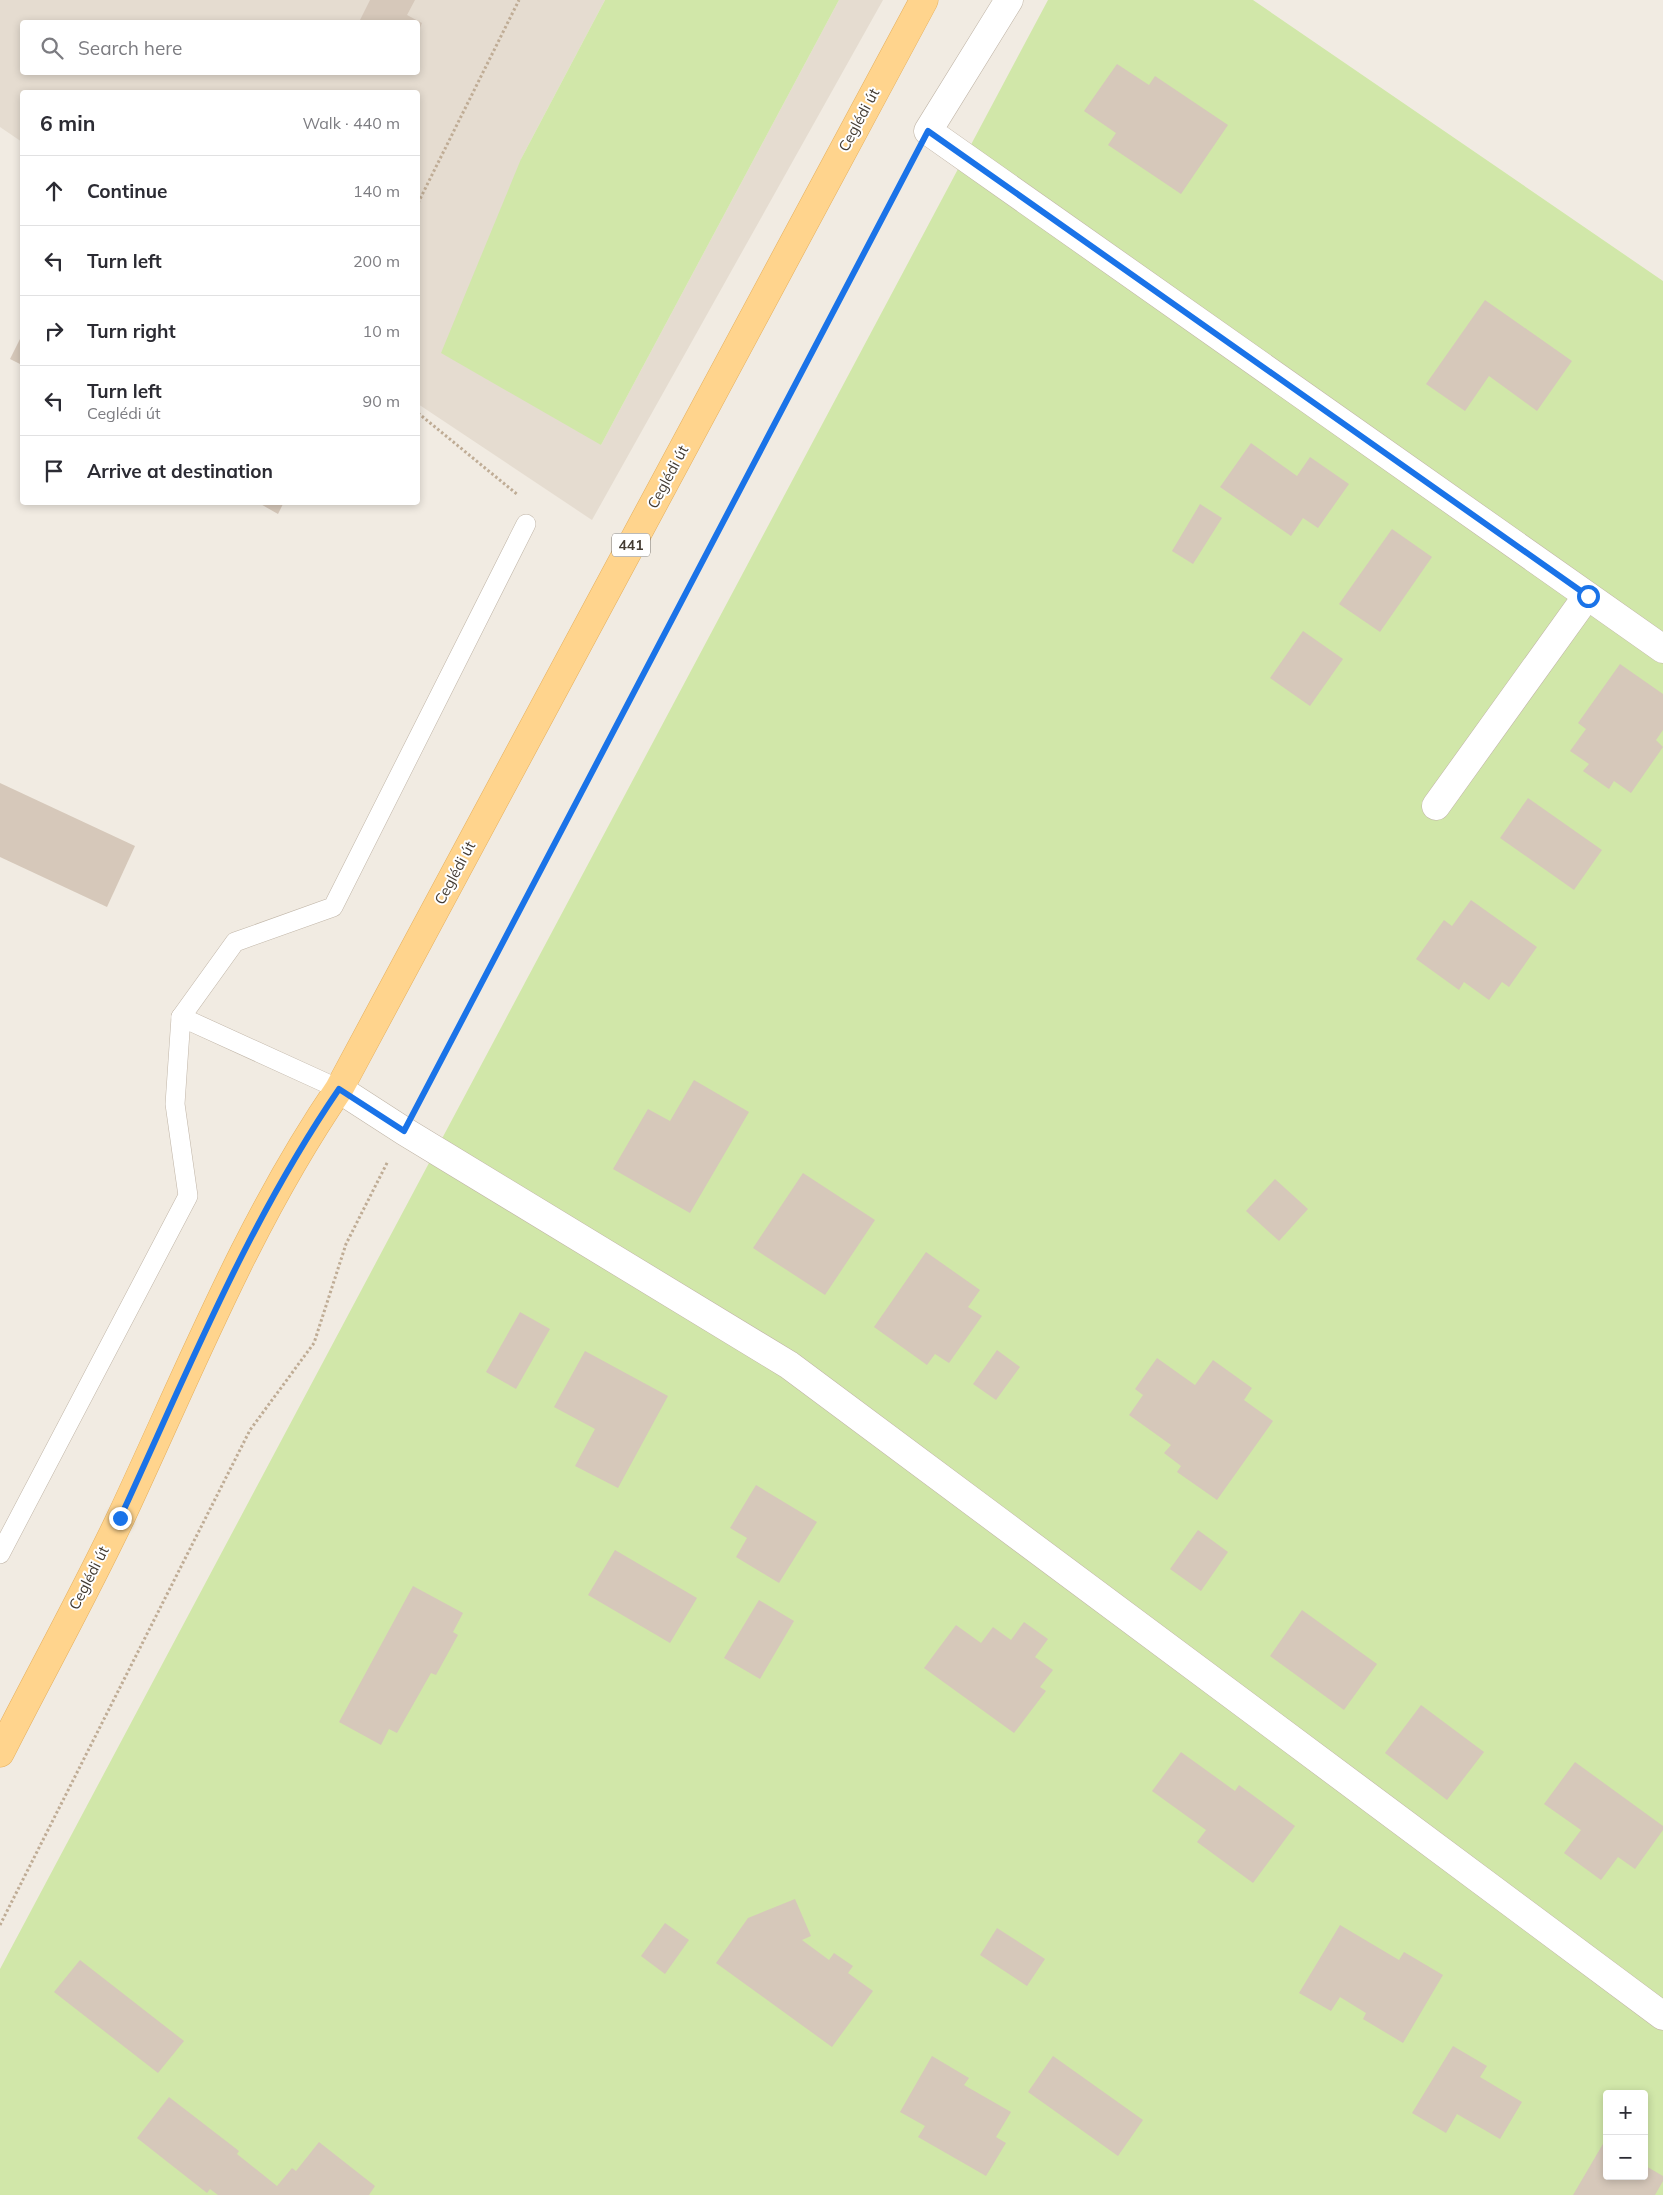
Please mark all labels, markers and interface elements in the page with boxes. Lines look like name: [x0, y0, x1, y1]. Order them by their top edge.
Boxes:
search box: [20, 20, 420, 75]
icon: search: [38, 34, 66, 62]
text: Search here: [78, 36, 182, 60]
street label: Ceglédi út: [834, 85, 883, 155]
text: 6 min: [40, 110, 95, 136]
text: Walk · 440 m: [302, 113, 400, 133]
icon: ahead: [40, 177, 68, 205]
text: Continue: [87, 179, 167, 203]
text: 140 m: [353, 181, 400, 201]
icon: left: [40, 247, 68, 275]
text: Turn left: [87, 249, 162, 273]
text: 200 m: [353, 251, 400, 271]
icon: right: [40, 317, 68, 345]
text: Turn right: [87, 319, 176, 343]
text: 10 m: [363, 321, 400, 341]
text: Turn left: [87, 379, 162, 403]
icon: left: [40, 387, 68, 415]
text: 90 m: [363, 391, 400, 411]
text: Ceglédi út: [87, 403, 161, 423]
street label: Ceglédi út: [643, 442, 692, 512]
icon: arrive: [40, 457, 68, 485]
text: Arrive at destination: [87, 459, 273, 483]
road number: 441: [612, 534, 650, 556]
route start: [1577, 585, 1600, 608]
street label: Ceglédi út: [430, 838, 479, 908]
route end: [109, 1507, 132, 1530]
street label: Ceglédi út: [64, 1543, 113, 1613]
map controls: [1603, 2090, 1648, 2180]
button: +: [1603, 2090, 1648, 2135]
button: −: [1603, 2135, 1648, 2180]

